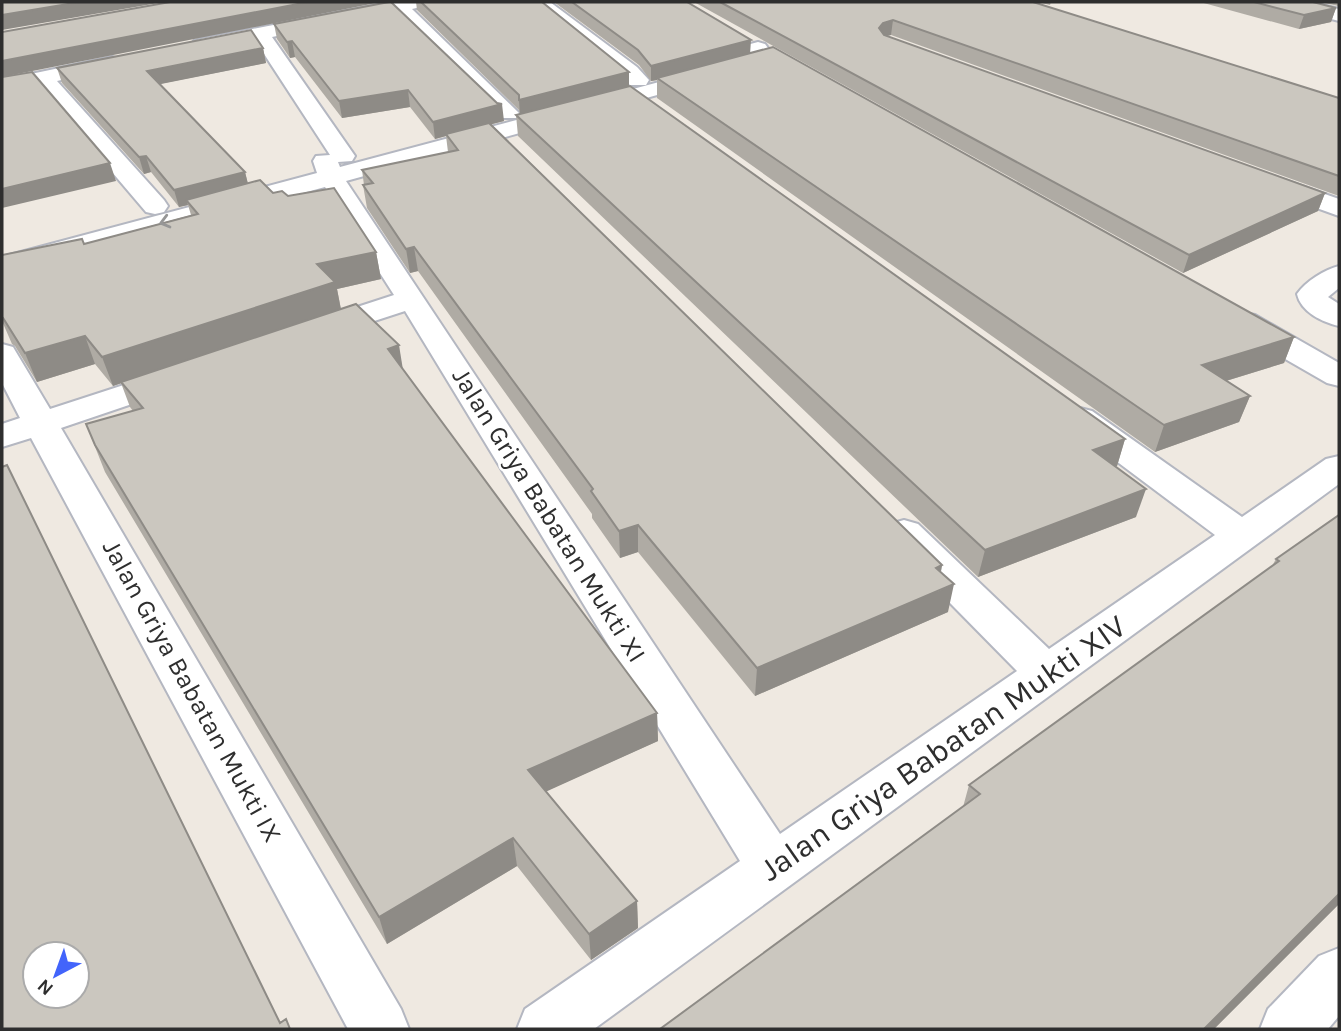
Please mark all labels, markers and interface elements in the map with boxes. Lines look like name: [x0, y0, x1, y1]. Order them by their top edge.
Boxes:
one-way arrow: [159, 214, 171, 228]
street label: Jalan Griya Babatan Mukti XI: [446, 362, 652, 668]
street label: Jalan Griya Babatan Mukti IX: [96, 534, 288, 848]
street label: Jalan Griya Babatan Mukti XIV: [753, 607, 1133, 889]
north arrow: [21, 940, 91, 1010]
text: N: [33, 974, 58, 1000]

